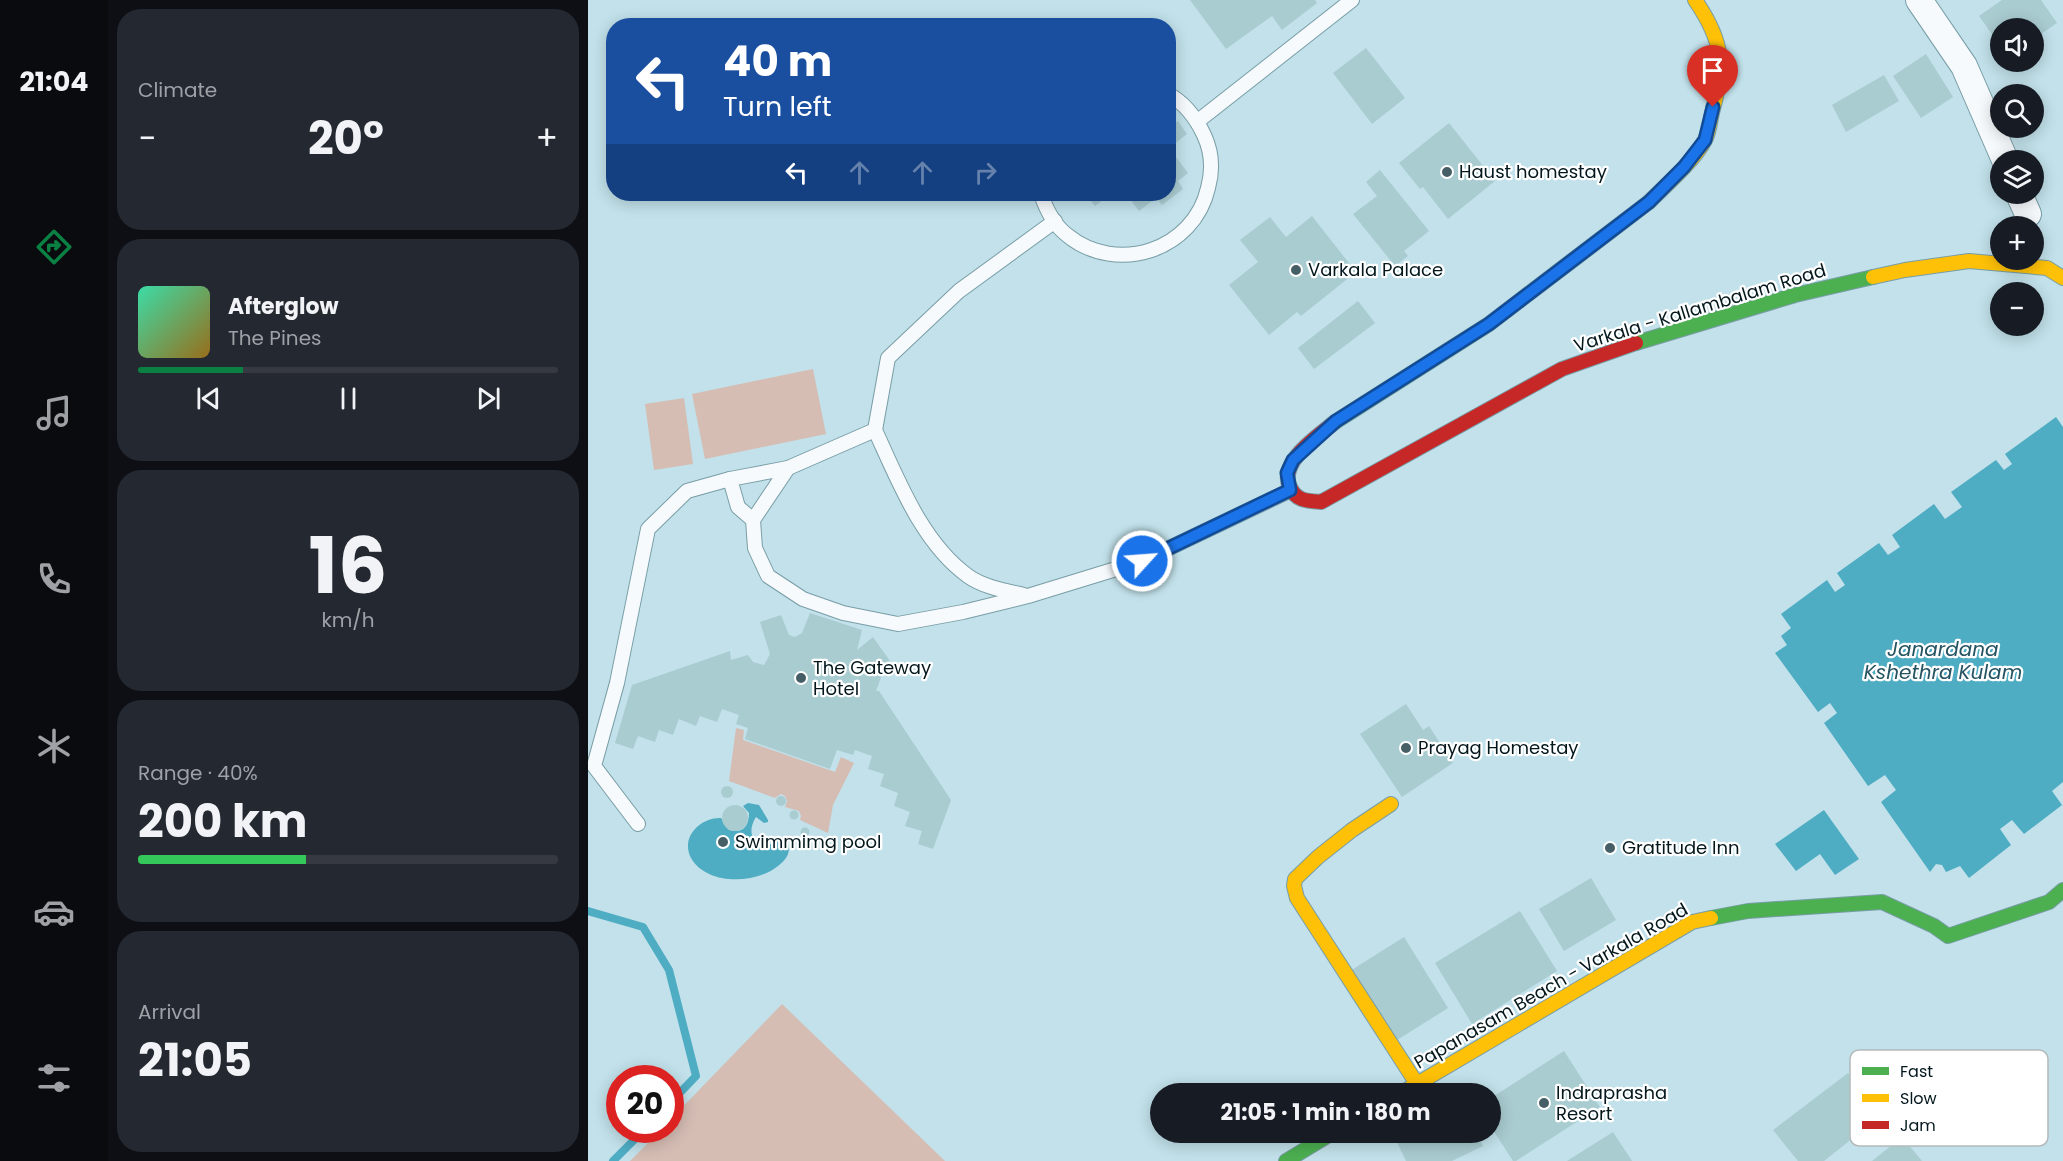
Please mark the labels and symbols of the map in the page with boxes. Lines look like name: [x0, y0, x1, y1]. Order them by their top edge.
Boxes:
pin: [1687, 45, 1738, 107]
place label: Haust homestay: [1459, 159, 1607, 184]
marker: Haust homestay: [1440, 165, 1454, 179]
place label: Varkala Palace: [1308, 257, 1443, 282]
street label: Varkala - Kallambalam Road: [1571, 257, 1829, 358]
marker: Varkala Palace: [1289, 263, 1303, 277]
position arrow: [1110, 529, 1174, 593]
water label: Janardana Kshethra Kulam: [1864, 635, 2022, 686]
place label: The Gateway Hotel: [813, 655, 931, 701]
marker: The Gateway Hotel: [794, 671, 808, 685]
place label: Prayag Homestay: [1418, 735, 1579, 760]
marker: Prayag Homestay: [1399, 741, 1413, 755]
place label: Swimmimg pool: [735, 829, 881, 854]
marker: Swimmimg pool: [716, 835, 730, 849]
place label: Gratitude Inn: [1622, 835, 1740, 860]
marker: Gratitude Inn: [1603, 841, 1617, 855]
street label: Papanasam Beach - Varkala Road: [1409, 897, 1692, 1075]
legend: [1850, 1050, 2048, 1146]
text: Fast: [1900, 1060, 1933, 1083]
speed limit sign: 20: [606, 1065, 684, 1143]
place label: Indraprasha Resort: [1556, 1080, 1667, 1126]
text: Slow: [1900, 1087, 1937, 1110]
marker: Indraprasha Resort: [1537, 1096, 1551, 1110]
text: Jam: [1900, 1114, 1936, 1137]

